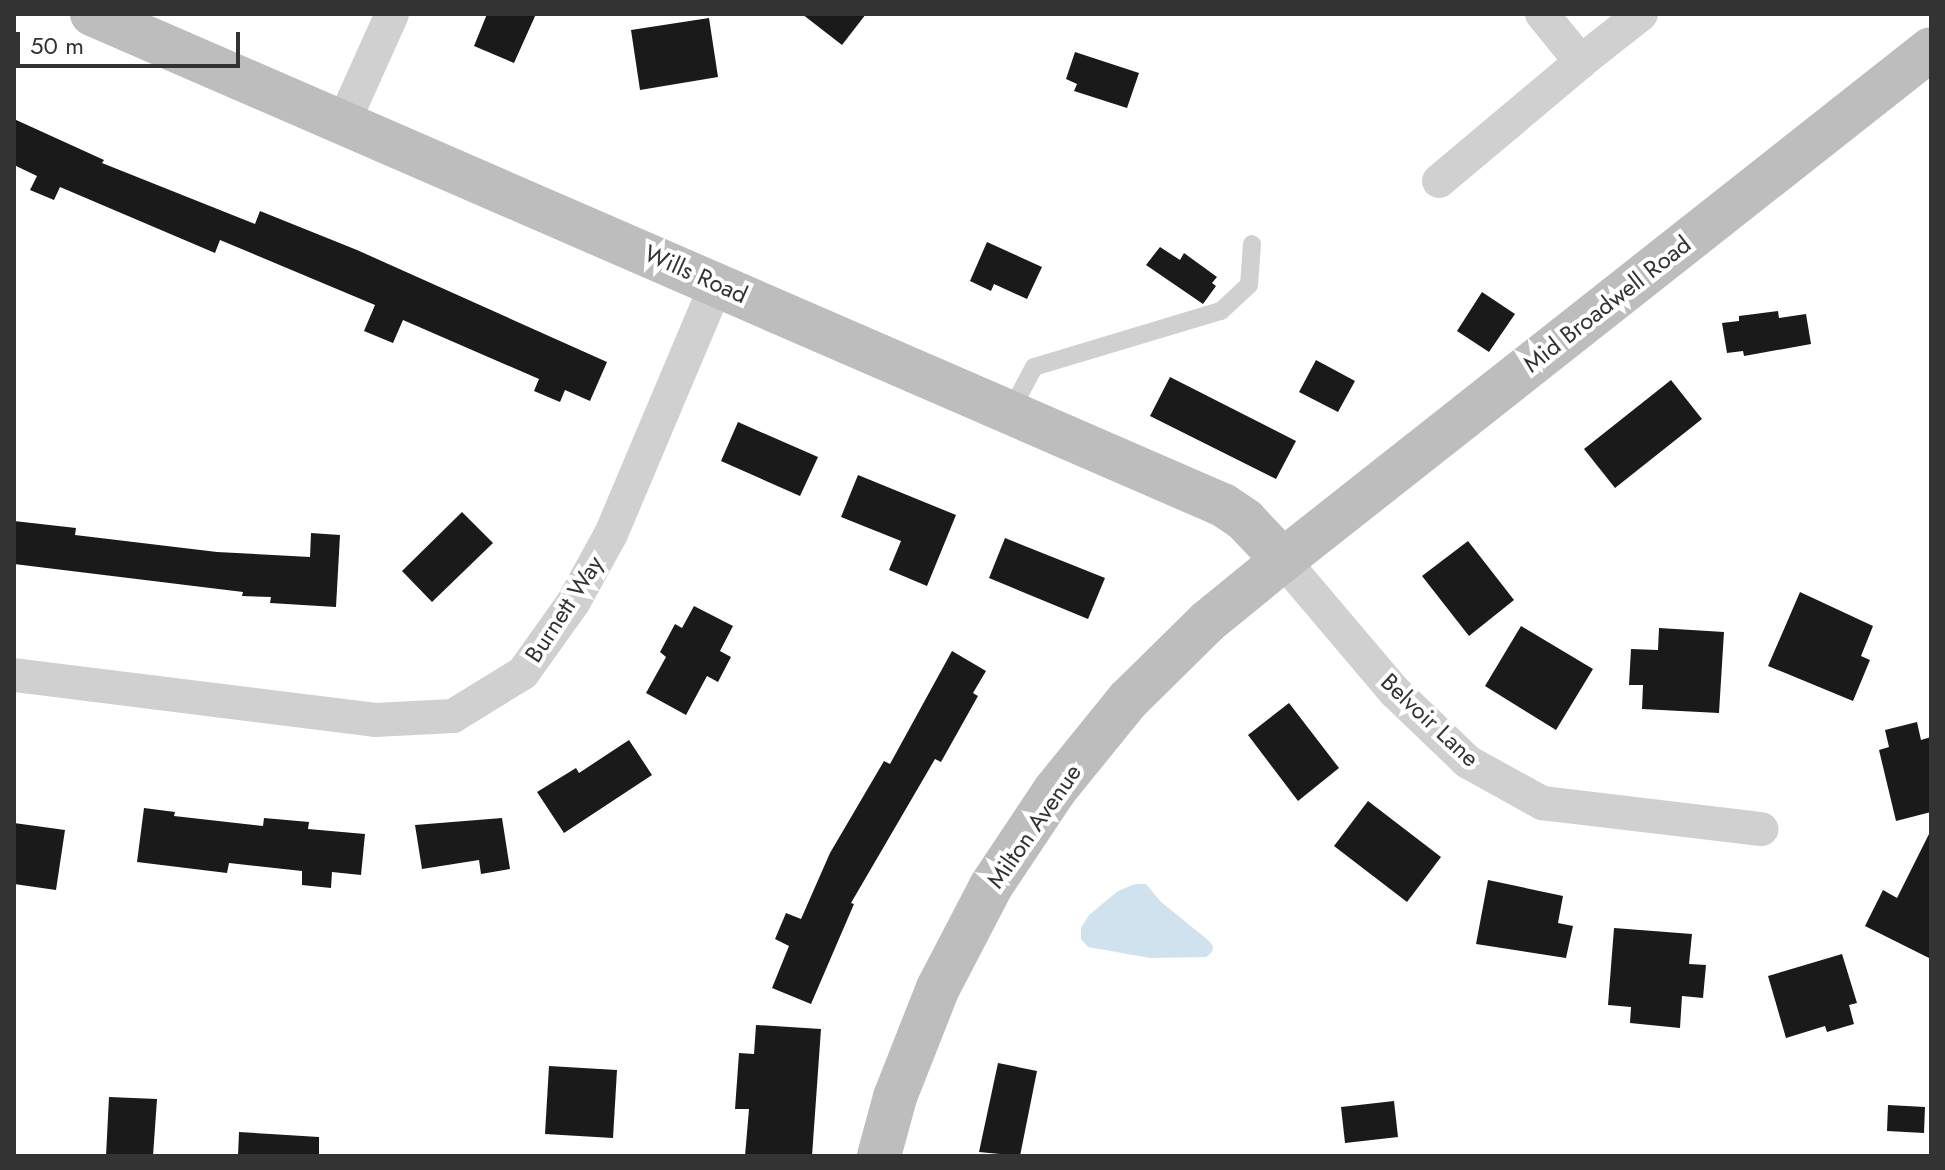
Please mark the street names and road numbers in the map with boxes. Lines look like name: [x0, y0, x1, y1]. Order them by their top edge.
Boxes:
street label: Mid Broadwell Road: [1518, 230, 1696, 378]
street label: Wills Road: [640, 239, 752, 309]
street label: Burnett Way: [519, 550, 609, 668]
street label: Belvoir Lane: [1375, 667, 1485, 773]
street label: Milton Avenue: [981, 759, 1087, 893]

